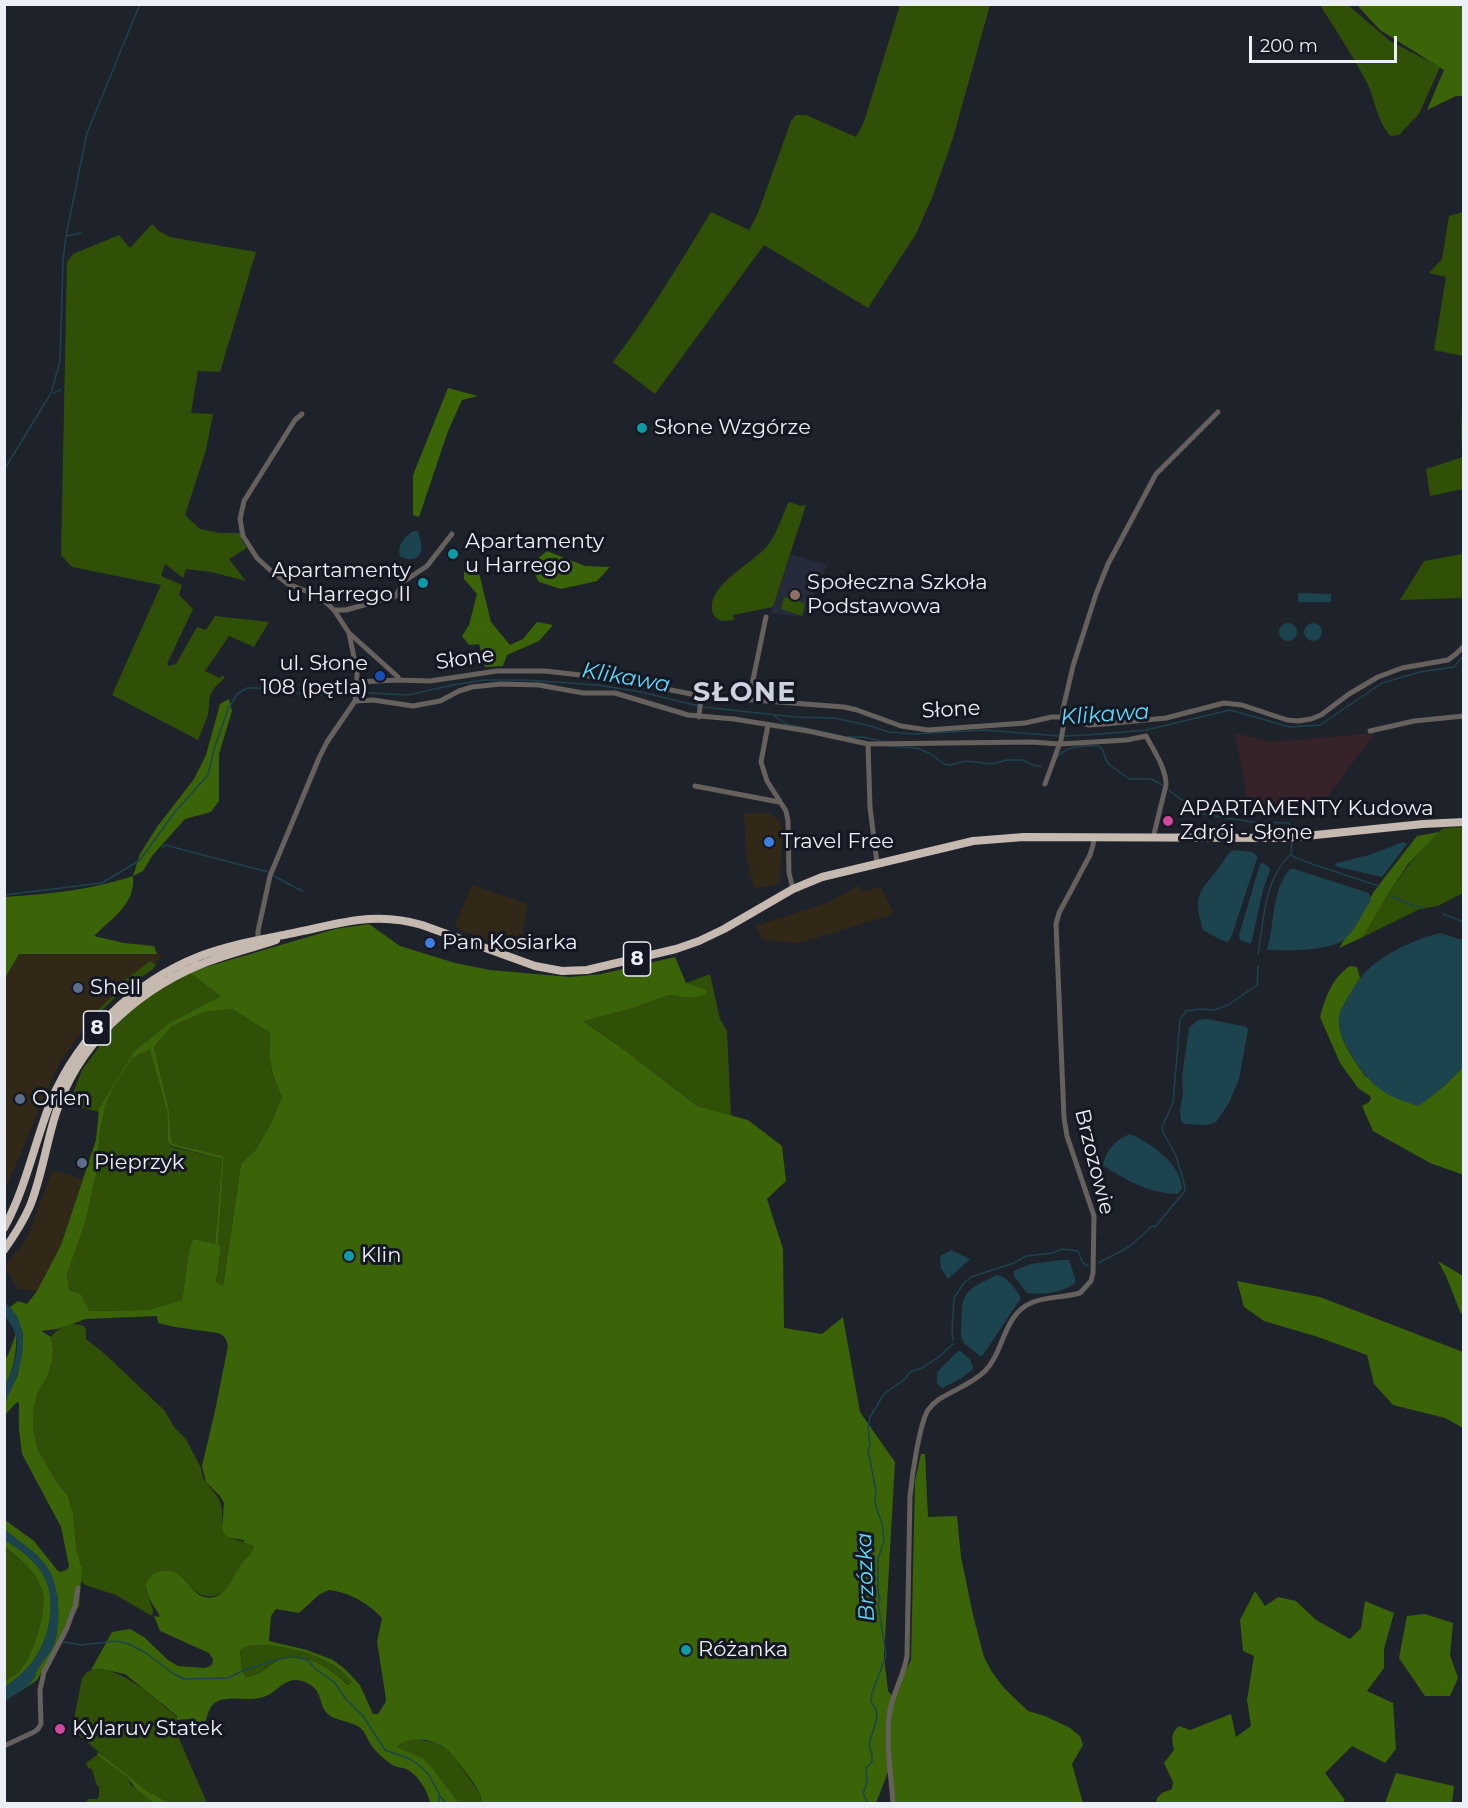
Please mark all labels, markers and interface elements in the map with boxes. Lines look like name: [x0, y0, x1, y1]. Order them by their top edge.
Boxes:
scale bar: [1252, 24, 1400, 62]
text: 200 m: [1260, 35, 1318, 57]
place label: Słone Wzgórze: [654, 415, 811, 441]
marker: Słone Wzgórze: [635, 421, 649, 435]
place label: Apartamenty u Harrego: [465, 529, 604, 579]
marker: Apartamenty u Harrego: [446, 547, 460, 561]
place label: Apartamenty u Harrego II: [272, 558, 411, 608]
place label: Społeczna Szkoła Podstawowa: [807, 570, 988, 620]
marker: Apartamenty u Harrego II: [416, 576, 430, 590]
marker: Społeczna Szkoła Podstawowa: [788, 588, 802, 602]
street label: Słone: [434, 642, 496, 676]
place label: ul. Słone 108 (pętla): [260, 651, 368, 701]
water label: Klikawa: [580, 657, 672, 699]
marker: ul. Słone 108 (pętla): [373, 669, 387, 683]
district label: SŁONE: [693, 677, 797, 709]
street label: Słone: [921, 696, 981, 724]
water label: Klikawa: [1060, 699, 1150, 731]
place label: APARTAMENTY Kudowa Zdrój - Słone: [1180, 796, 1434, 846]
marker: APARTAMENTY Kudowa Zdrój - Słone: [1161, 814, 1175, 828]
place label: Travel Free: [781, 829, 894, 855]
marker: Travel Free: [762, 835, 776, 849]
place label: Pan Kosiarka: [442, 930, 578, 956]
marker: Pan Kosiarka: [423, 936, 437, 950]
road number: 8: [624, 942, 650, 976]
place label: Shell: [90, 975, 141, 1001]
marker: Shell: [71, 981, 85, 995]
road number: 8: [84, 1011, 110, 1045]
place label: Orlen: [32, 1086, 90, 1112]
marker: Orlen: [13, 1092, 27, 1106]
street label: Brzozowie: [1069, 1107, 1119, 1217]
place label: Pieprzyk: [94, 1150, 184, 1176]
marker: Pieprzyk: [75, 1156, 89, 1170]
place label: Klin: [361, 1243, 401, 1269]
marker: Klin: [342, 1249, 356, 1263]
water label: Brzózka: [851, 1532, 881, 1622]
place label: Różanka: [698, 1637, 788, 1663]
marker: Różanka: [679, 1643, 693, 1657]
place label: Kylaruv Statek: [72, 1716, 223, 1742]
marker: Kylaruv Statek: [53, 1722, 67, 1736]

